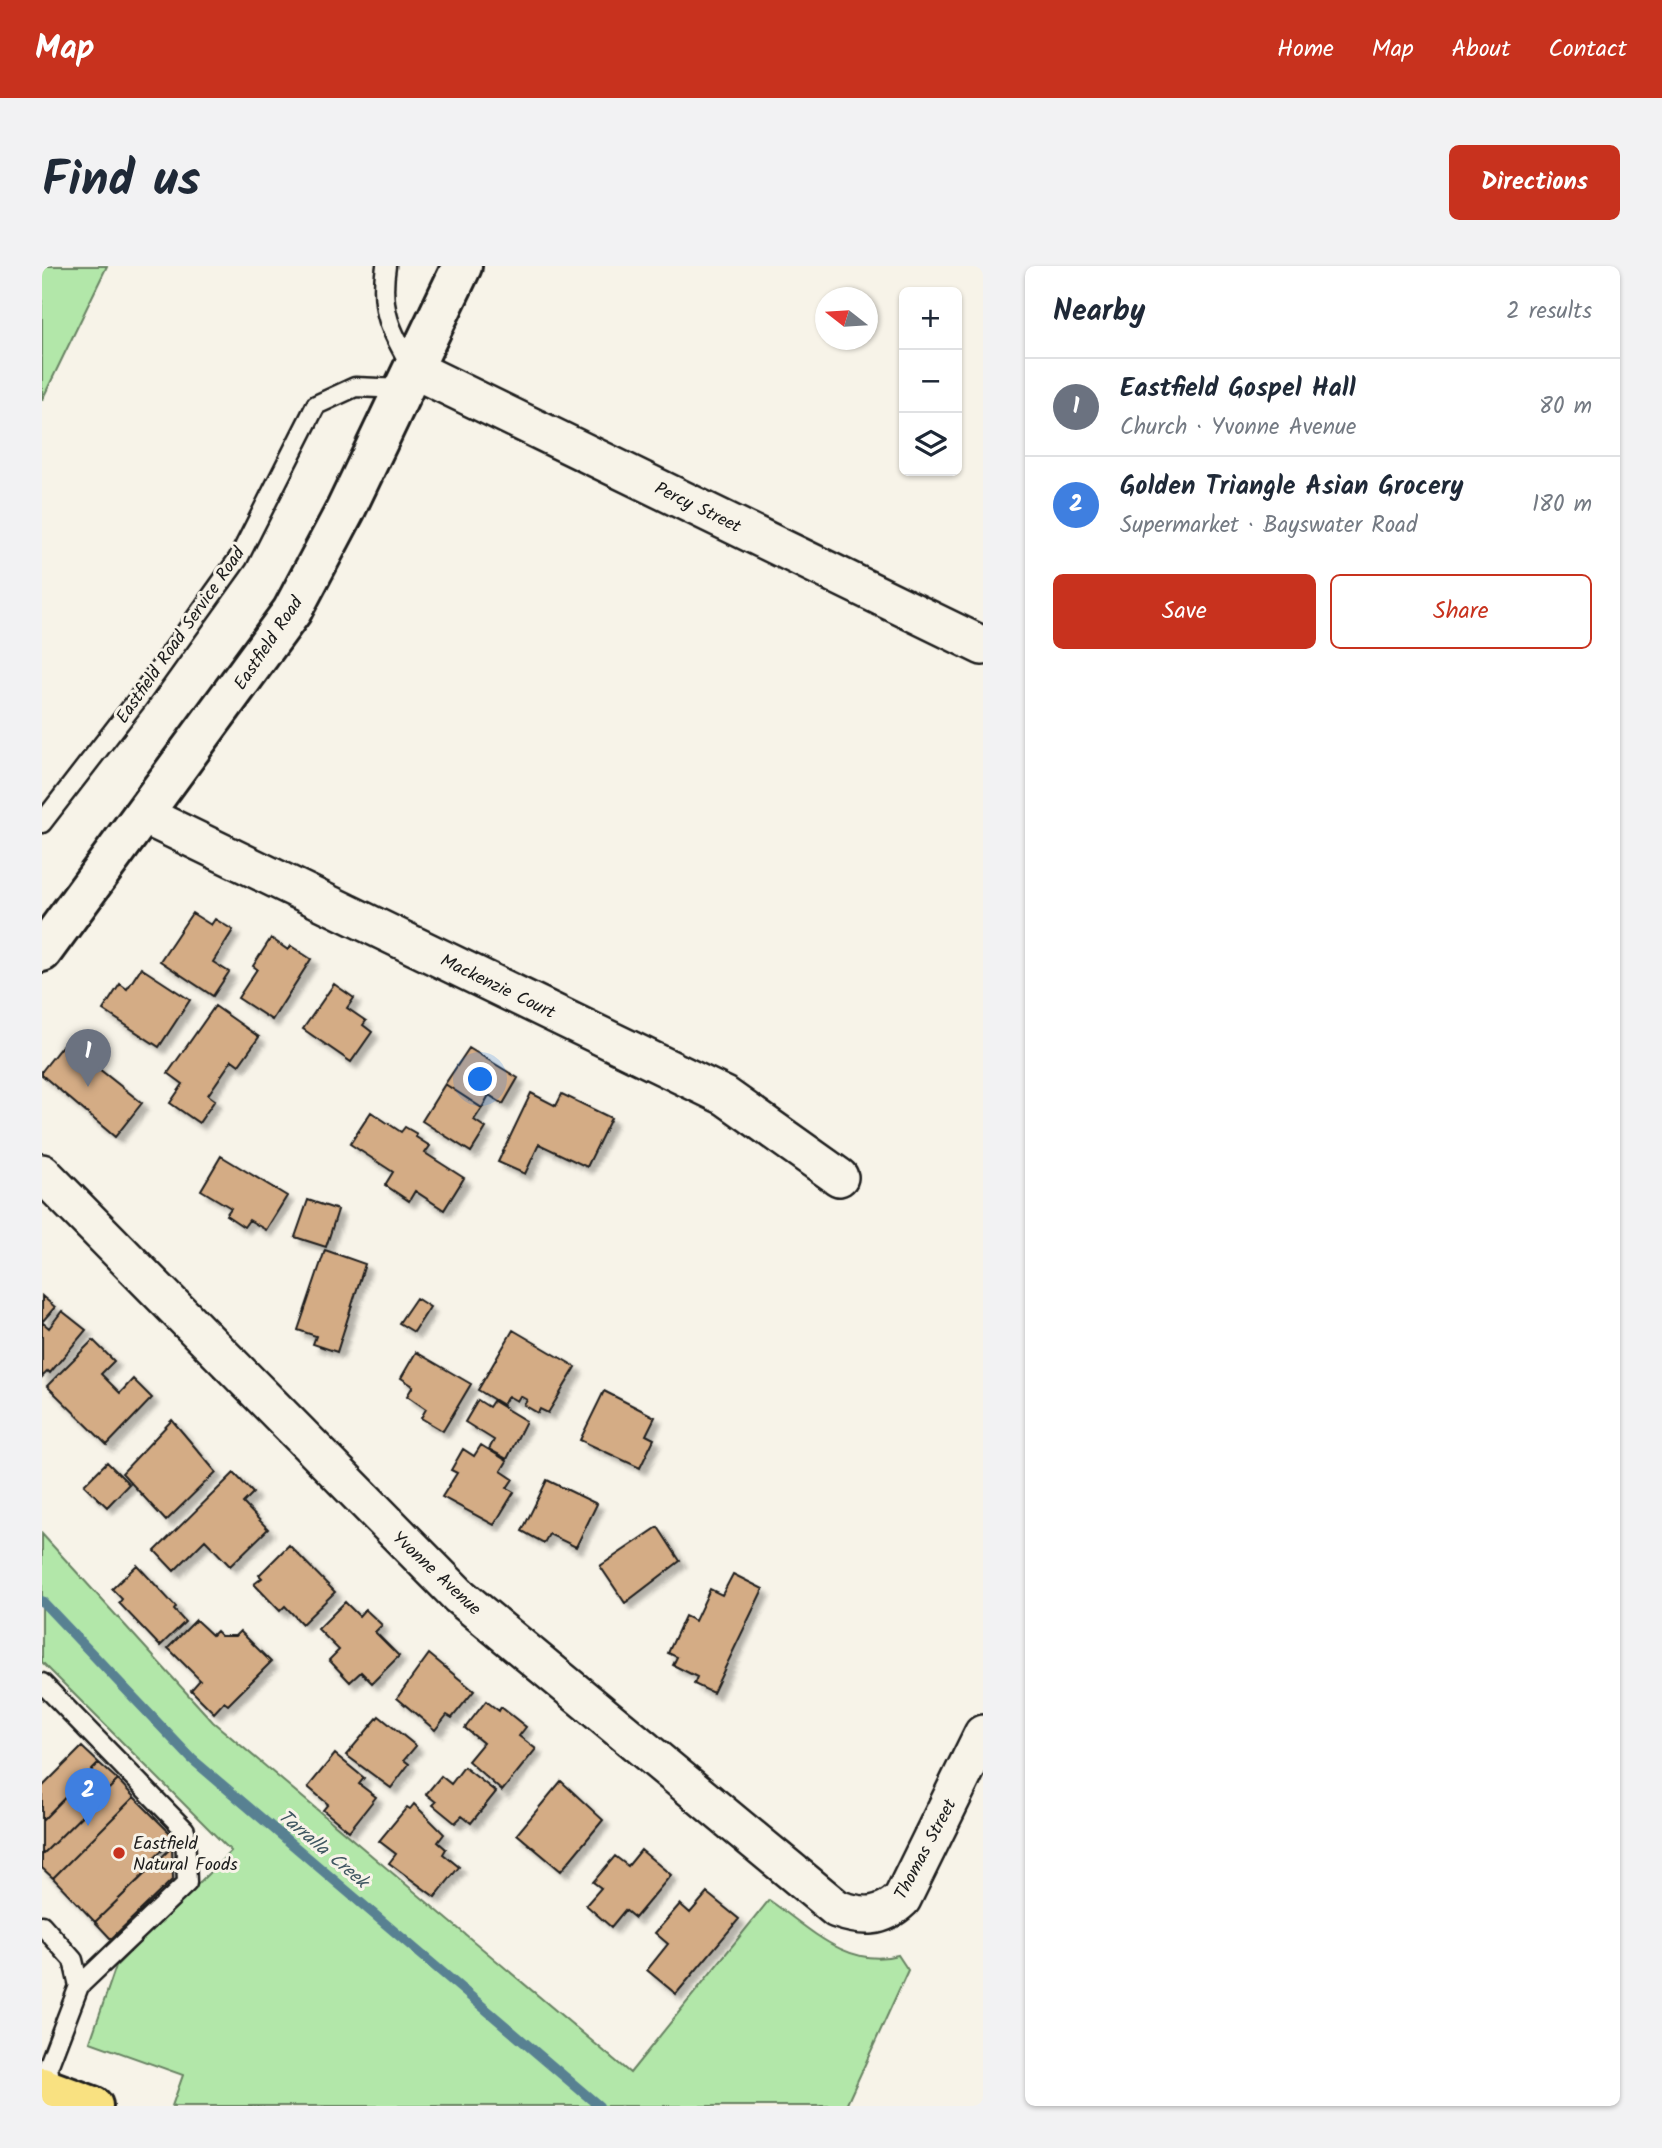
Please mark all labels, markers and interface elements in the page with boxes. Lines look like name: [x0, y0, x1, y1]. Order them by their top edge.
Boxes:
text: Map: [35, 23, 95, 76]
text: Home: [1277, 30, 1334, 69]
text: Map: [1372, 30, 1414, 69]
text: About: [1452, 30, 1510, 69]
text: Contact: [1548, 30, 1627, 69]
text: Find us: [42, 143, 200, 221]
button: Directions: [1449, 145, 1620, 220]
north arrow: [815, 287, 878, 350]
map controls: [899, 287, 962, 476]
button: +: [899, 287, 962, 350]
text: Nearby: [1053, 288, 1145, 336]
text: 2 results: [1506, 294, 1592, 330]
button: −: [899, 350, 962, 413]
text: Eastfield Gospel Hall: [1120, 368, 1356, 410]
text: 1: [1073, 389, 1079, 425]
text: 80 m: [1539, 389, 1592, 425]
text: Church · Yvonne Avenue: [1120, 410, 1356, 446]
button: layers: [899, 413, 962, 476]
text: Golden Triangle Asian Grocery: [1120, 466, 1464, 508]
street label: Percy Street: [649, 475, 746, 542]
text: 2: [1069, 487, 1083, 523]
text: 180 m: [1532, 487, 1592, 523]
text: Supermarket · Bayswater Road: [1120, 508, 1417, 544]
street label: Eastfield Road Service Road: [109, 541, 254, 730]
button: Save: [1053, 574, 1316, 649]
button: Share: [1330, 574, 1592, 649]
street label: Eastfield Road: [227, 590, 312, 697]
street label: Mackenzie Court: [435, 947, 561, 1028]
pin: 1: [65, 1029, 111, 1087]
your location: [463, 1062, 497, 1096]
street label: Yvonne Avenue: [385, 1525, 487, 1623]
pin: 2: [65, 1768, 111, 1826]
street label: Thomas Street: [888, 1793, 966, 1905]
water label: Tarralla Creek: [271, 1803, 377, 1898]
place label: Eastfield Natural Foods: [133, 1830, 238, 1880]
marker: Eastfield Natural Foods: [111, 1845, 127, 1861]

